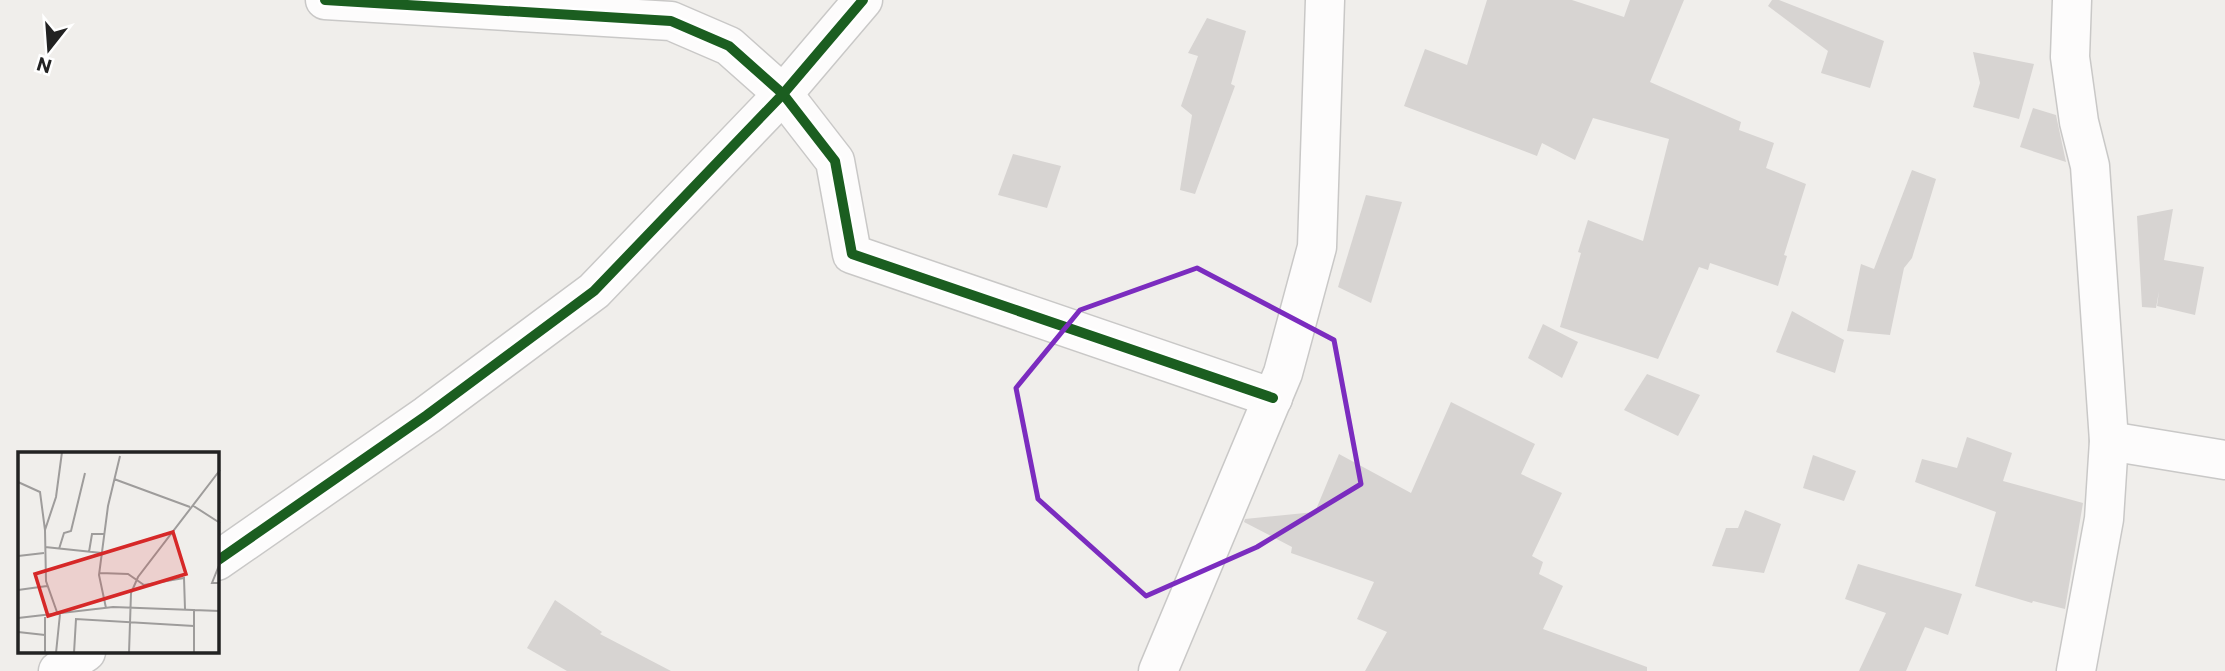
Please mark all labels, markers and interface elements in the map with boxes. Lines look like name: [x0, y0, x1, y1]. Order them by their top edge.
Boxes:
north arrow: [14, 14, 84, 84]
text: N: [34, 53, 54, 79]
inset map: [18, 452, 219, 654]

